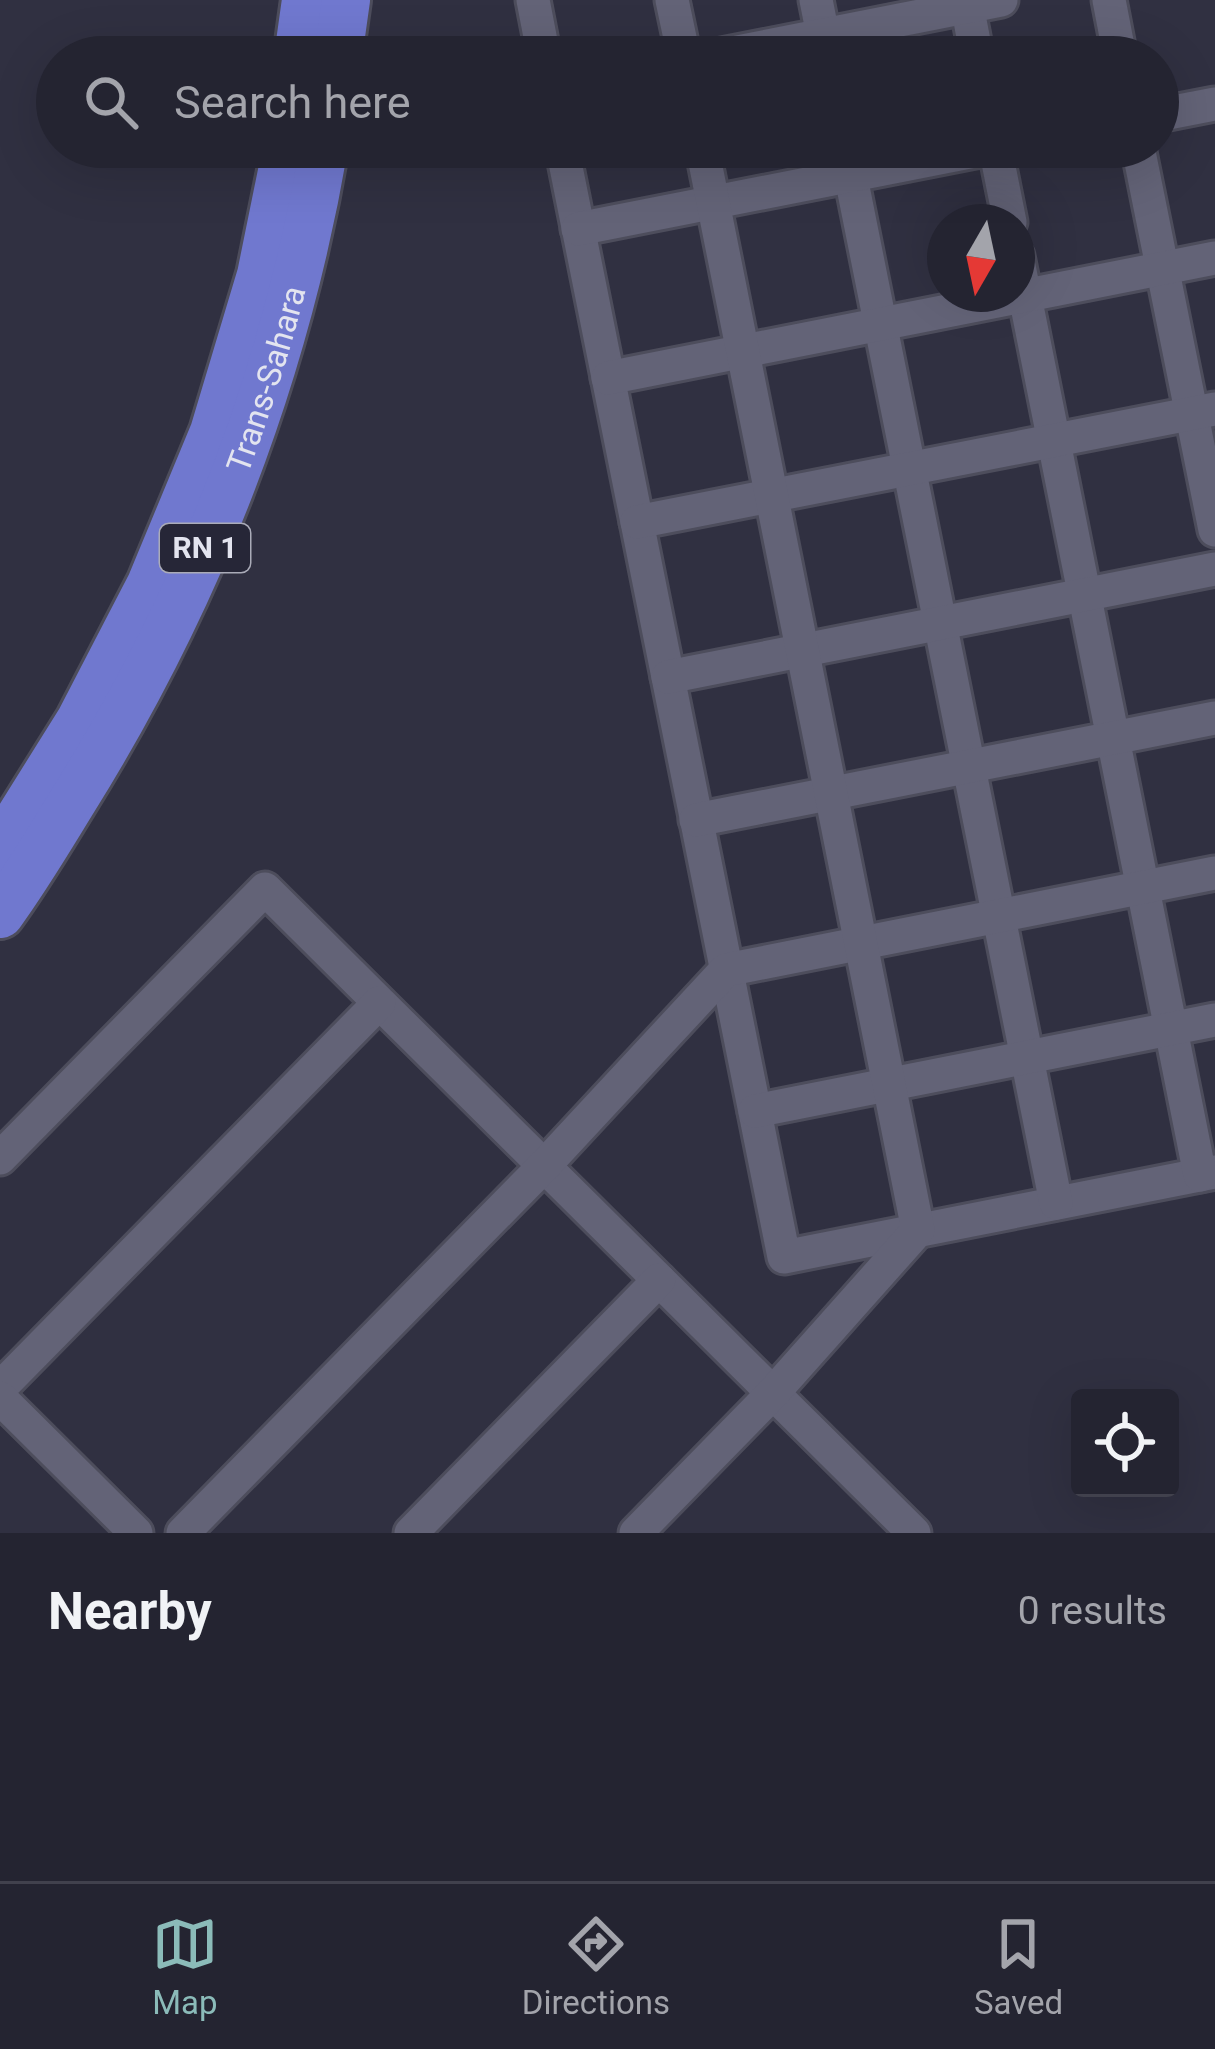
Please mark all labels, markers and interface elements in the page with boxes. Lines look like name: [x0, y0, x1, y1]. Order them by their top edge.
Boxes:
search box: [36, 36, 1179, 168]
icon: search: [78, 69, 144, 135]
text: Search here: [174, 76, 411, 129]
north arrow: [927, 204, 1035, 312]
street label: Trans-Sahara: [218, 282, 314, 478]
road number: RN 1: [160, 524, 250, 572]
map controls: [1071, 1389, 1179, 1497]
button: locate: [1071, 1389, 1179, 1497]
text: Nearby: [48, 1582, 212, 1641]
text: 0 results: [1018, 1588, 1167, 1634]
tab: Map: [152, 1911, 218, 2022]
tab: Directions: [522, 1911, 670, 2022]
tab: Saved: [974, 1911, 1063, 2022]

